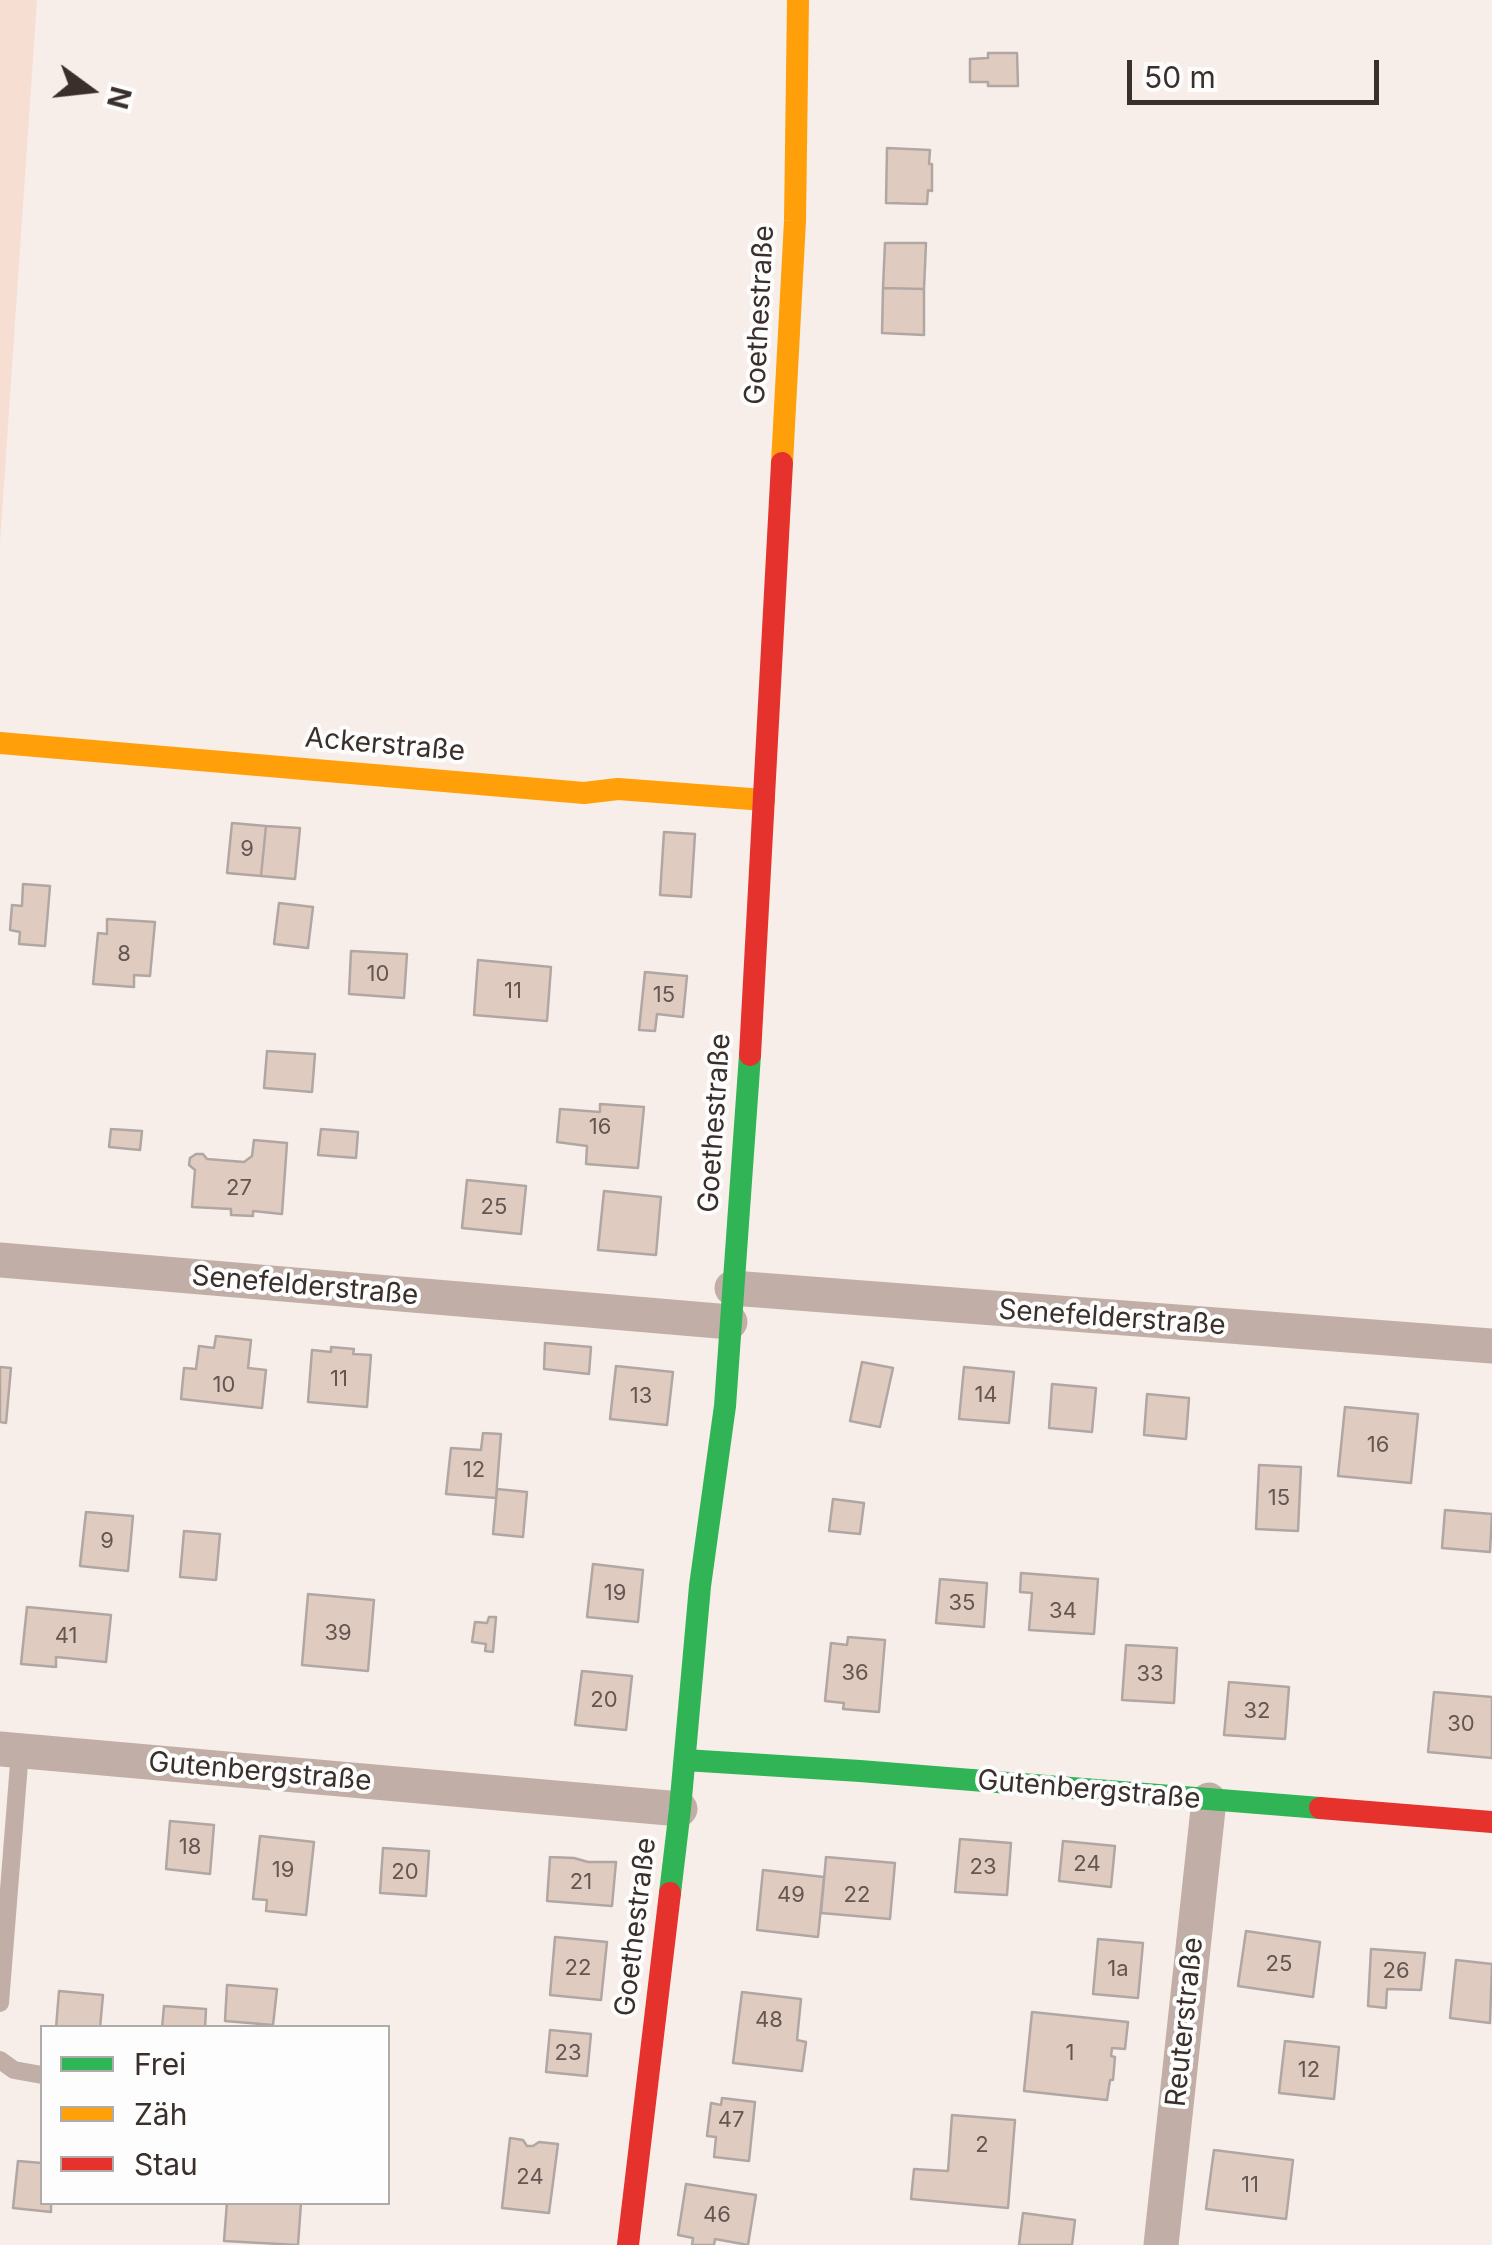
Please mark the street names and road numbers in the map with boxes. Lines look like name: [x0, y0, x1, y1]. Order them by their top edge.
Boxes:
street label: Goethestraße: [739, 224, 781, 406]
street label: Ackerstraße: [303, 721, 467, 769]
street label: Goethestraße: [692, 1032, 738, 1214]
street label: Senefelderstraße: [190, 1259, 420, 1313]
street label: Senefelderstraße: [997, 1293, 1227, 1343]
street label: Gutenbergstraße: [147, 1746, 373, 1798]
street label: Gutenbergstraße: [976, 1764, 1202, 1816]
street label: Goethestraße: [608, 1836, 664, 2018]
street label: Reuterstraße: [1159, 1936, 1211, 2108]

